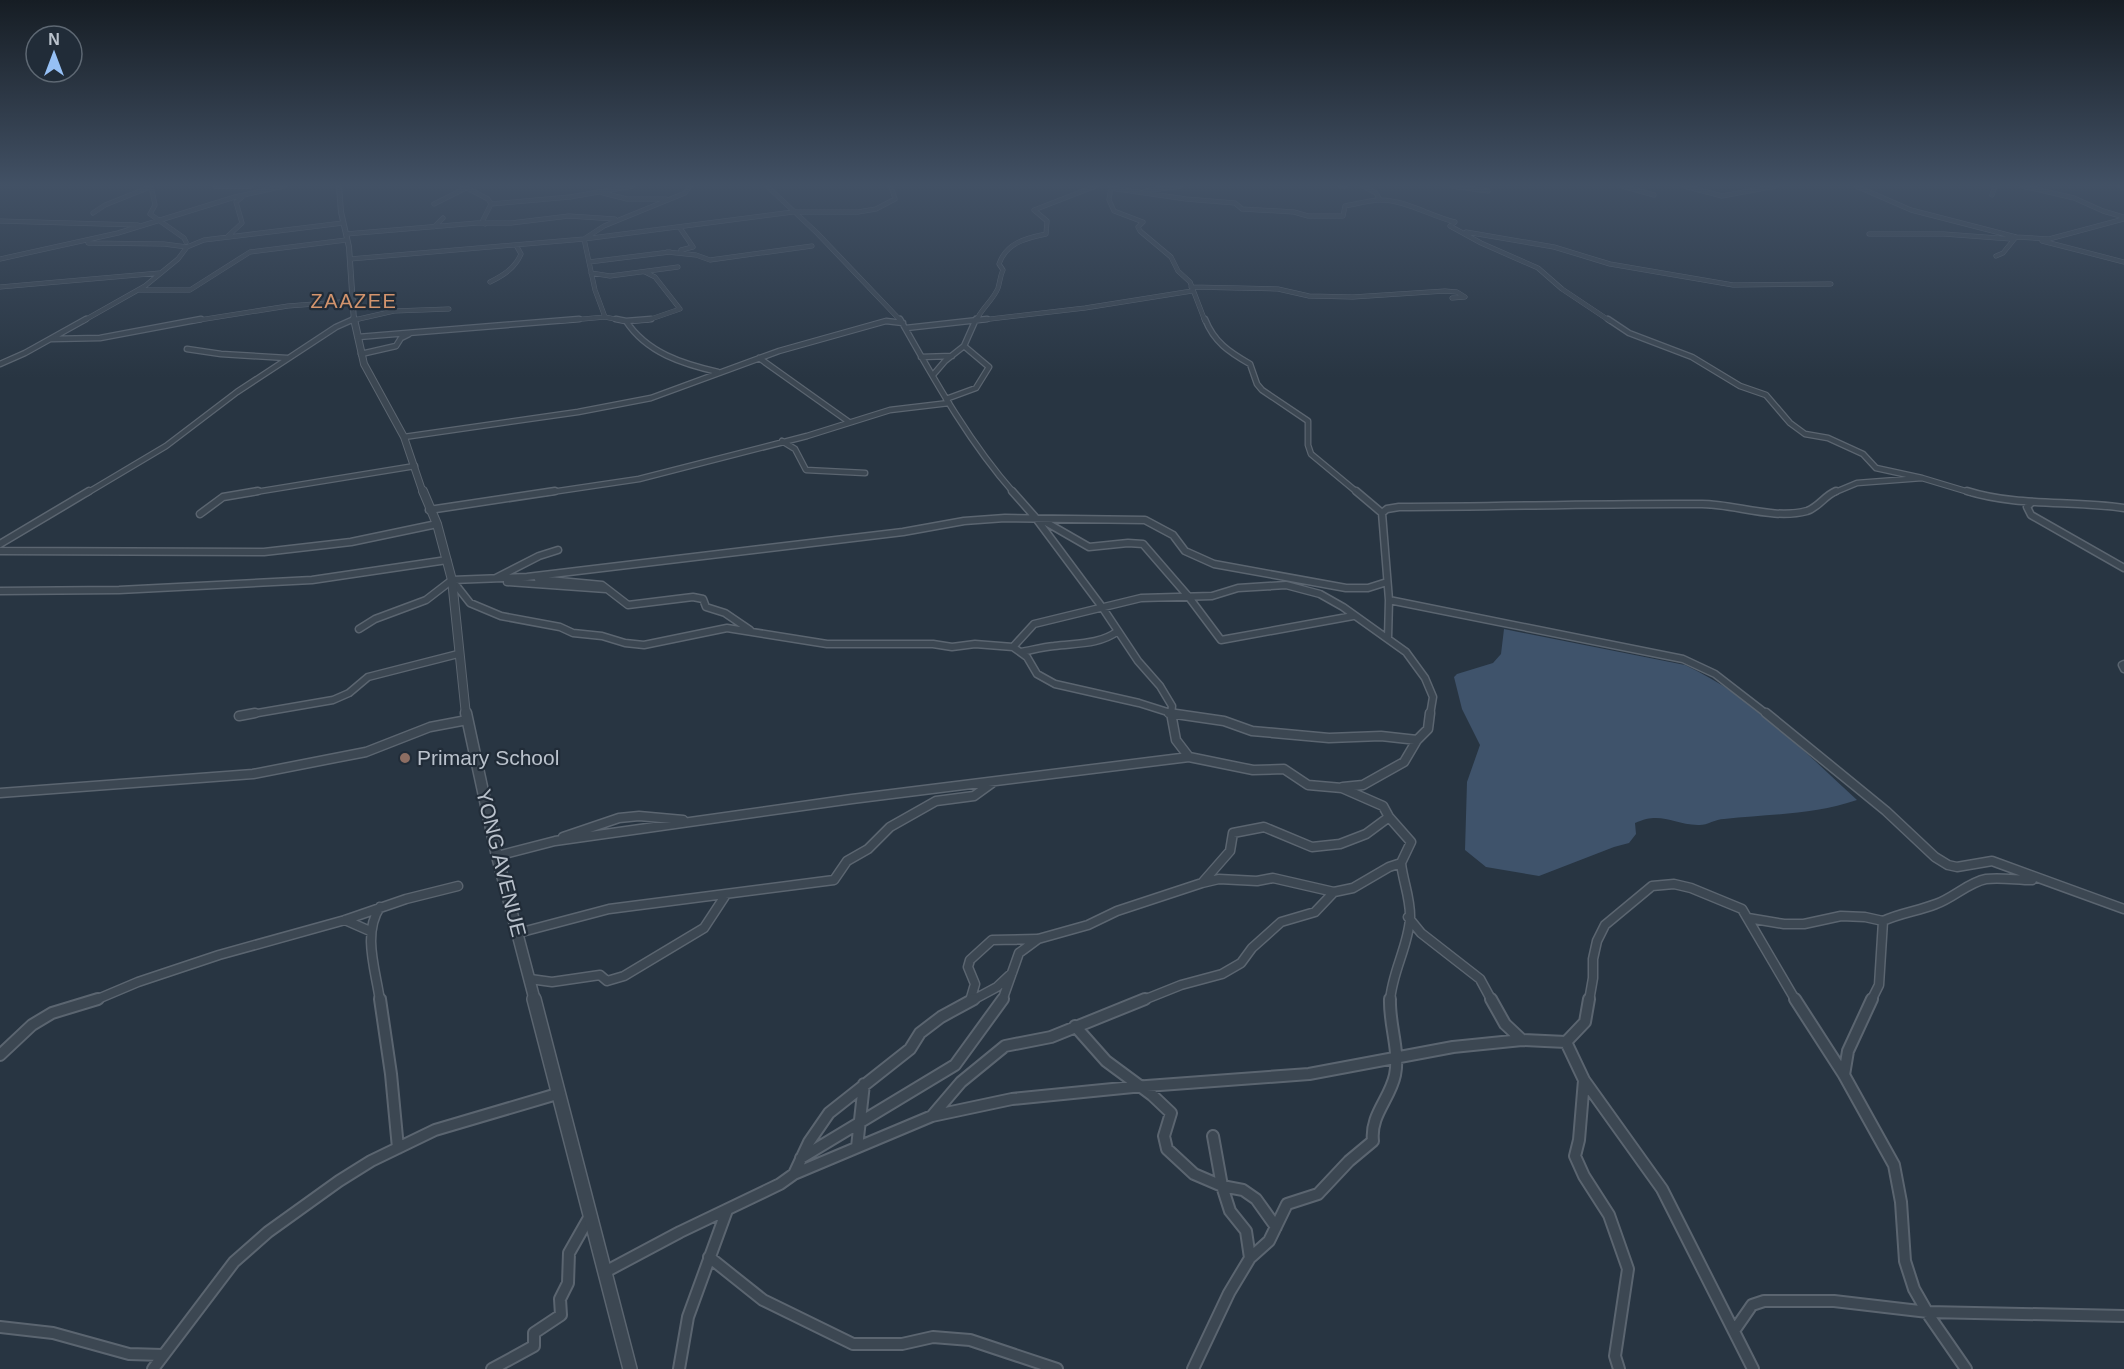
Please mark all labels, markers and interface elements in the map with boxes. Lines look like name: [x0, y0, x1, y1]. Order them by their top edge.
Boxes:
north arrow: [24, 24, 84, 84]
text: N: [48, 31, 60, 48]
district label: ZAAZEE: [311, 290, 397, 312]
place label: Primary School: [417, 746, 559, 769]
marker: Primary School: [398, 751, 412, 765]
street label: YONG AVENUE: [472, 787, 531, 939]

